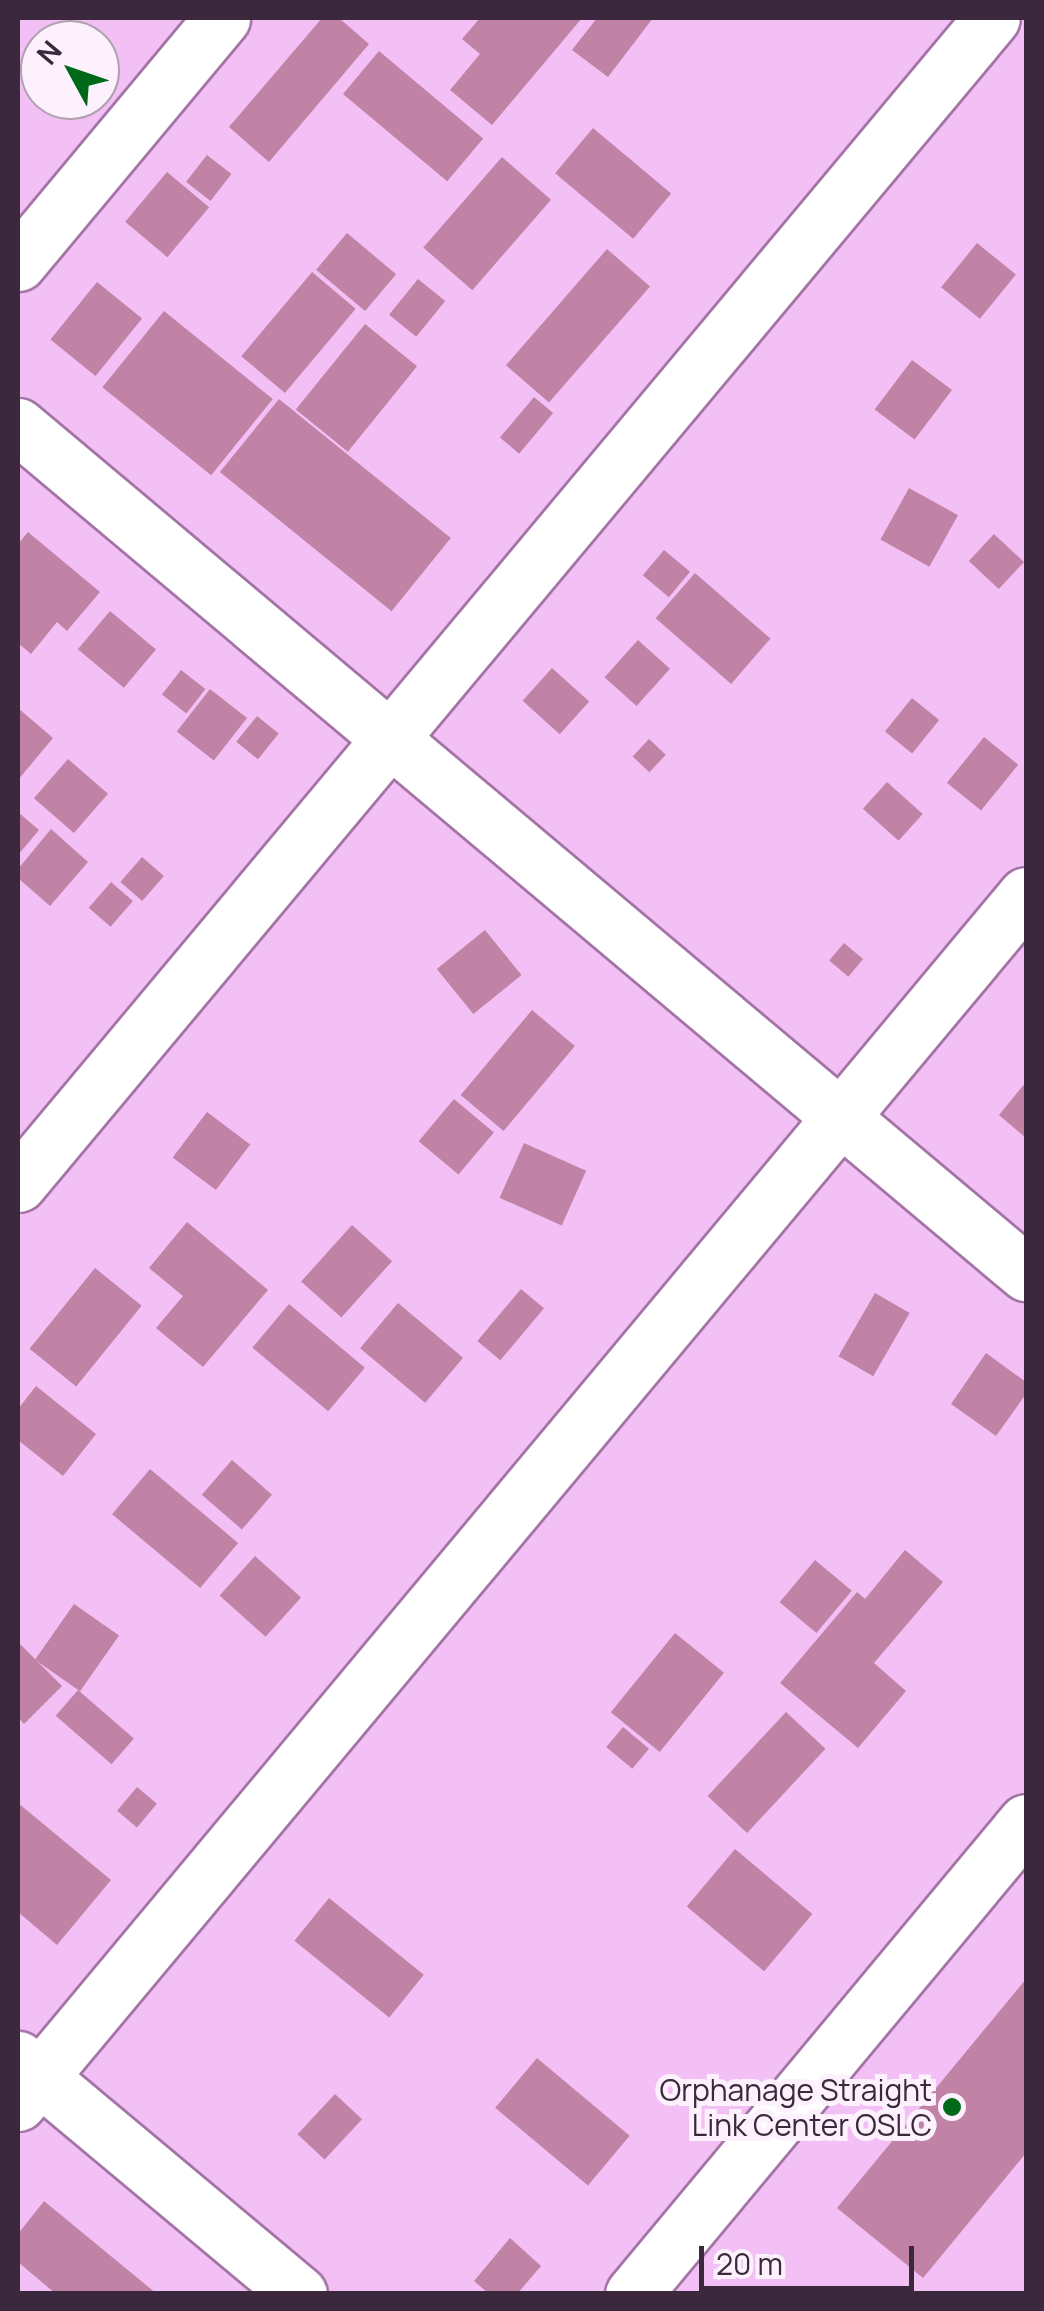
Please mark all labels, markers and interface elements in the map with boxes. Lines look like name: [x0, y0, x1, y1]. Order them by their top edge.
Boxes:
north arrow: [20, 20, 120, 120]
text: N: [28, 32, 70, 72]
place label: Orphanage Straight Link Center OSLC: [659, 2072, 932, 2142]
marker: Orphanage Straight Link Center OSLC: [941, 2096, 963, 2118]
scale bar: [704, 2226, 919, 2288]
text: 20 m: [716, 2243, 783, 2284]

